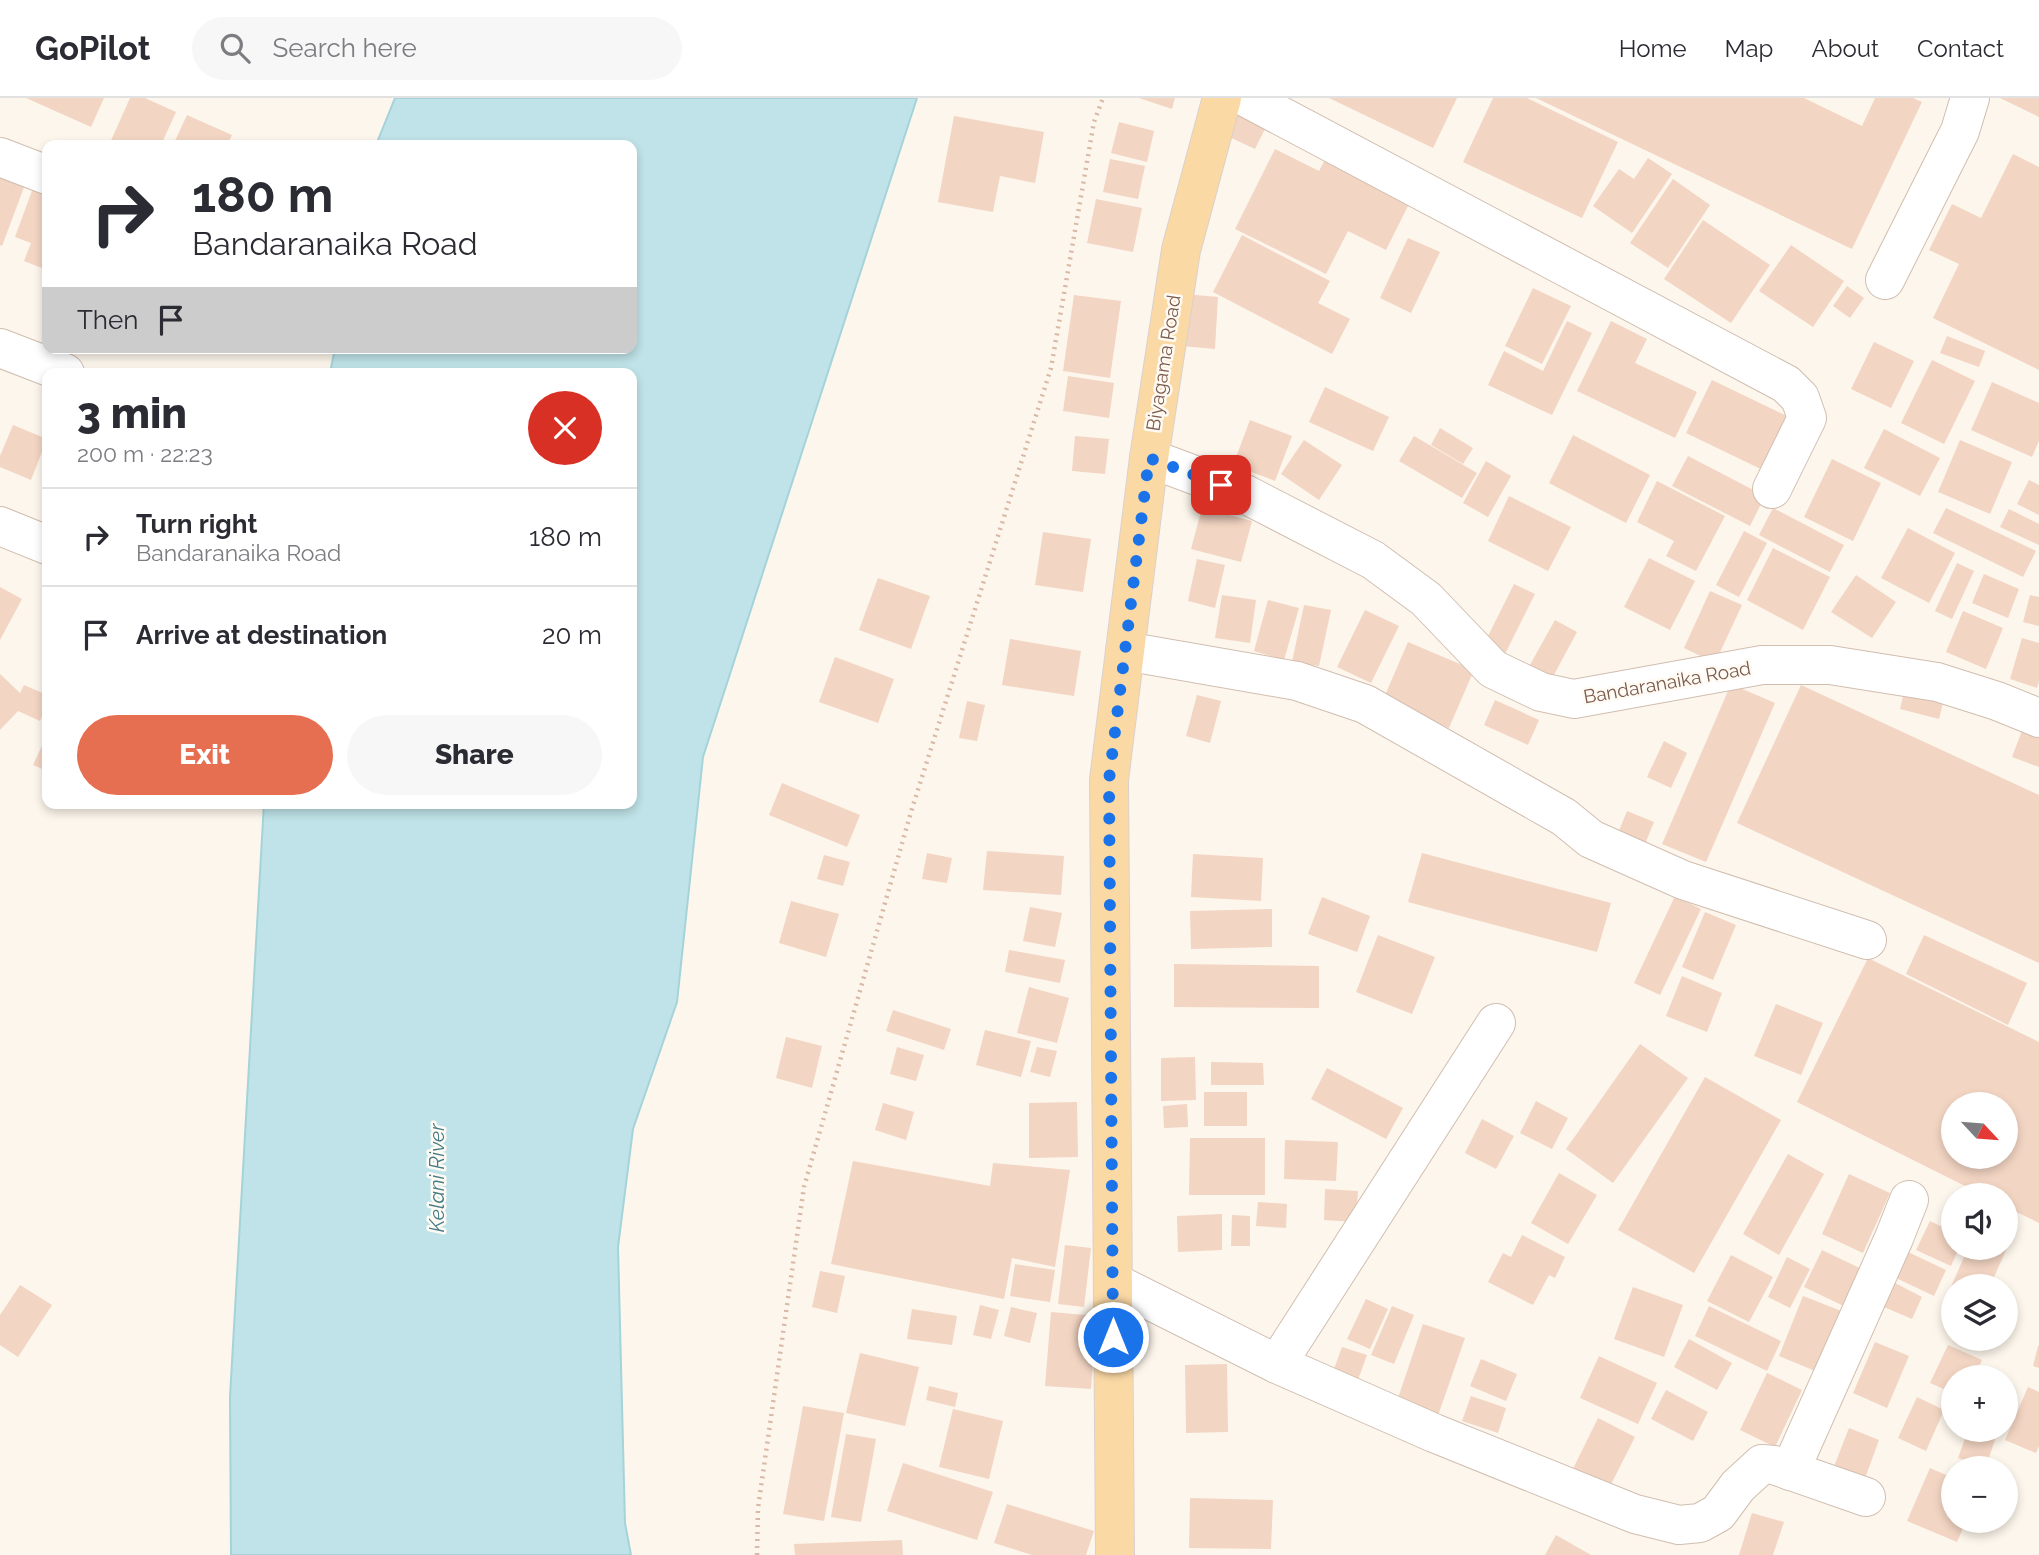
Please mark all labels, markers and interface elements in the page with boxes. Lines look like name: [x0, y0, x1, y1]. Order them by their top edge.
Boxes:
search box: [192, 17, 682, 80]
text: GoPilot: [35, 29, 150, 68]
icon: search: [216, 29, 254, 67]
text: Search here: [272, 33, 417, 63]
text: Home: [1619, 34, 1687, 63]
text: Map: [1725, 34, 1773, 63]
text: About: [1811, 34, 1879, 63]
text: Contact: [1917, 34, 2004, 63]
text: 180 m: [192, 166, 333, 223]
icon: right: [77, 168, 168, 259]
text: Bandaranaika Road: [192, 225, 478, 262]
street label: Biyagama Road: [1141, 293, 1185, 433]
icon: arrive: [152, 301, 190, 339]
text: Then: [77, 305, 138, 335]
text: 3 min: [77, 389, 187, 438]
button: close: [528, 391, 602, 465]
text: 200 m · 22:23: [77, 440, 213, 467]
pin: [1191, 455, 1251, 515]
icon: arrive: [1202, 466, 1240, 504]
text: Turn right: [136, 509, 257, 539]
icon: right: [77, 518, 115, 556]
text: 180 m: [529, 522, 602, 552]
text: Bandaranaika Road: [136, 539, 341, 566]
icon: arrive: [77, 616, 115, 654]
text: Arrive at destination: [136, 620, 387, 650]
text: 20 m: [542, 620, 602, 650]
street label: Bandaranaika Road: [1582, 656, 1752, 708]
button: Exit: [77, 715, 333, 795]
button: Share: [347, 715, 602, 795]
north arrow: [1941, 1092, 2018, 1169]
map controls: [1941, 1092, 2018, 1533]
water label: Kelani River: [424, 1123, 449, 1233]
button: sound: [1941, 1183, 2018, 1260]
button: layers: [1941, 1274, 2018, 1351]
position arrow: [1076, 1300, 1150, 1374]
button: +: [1941, 1365, 2018, 1442]
button: −: [1941, 1456, 2018, 1533]

